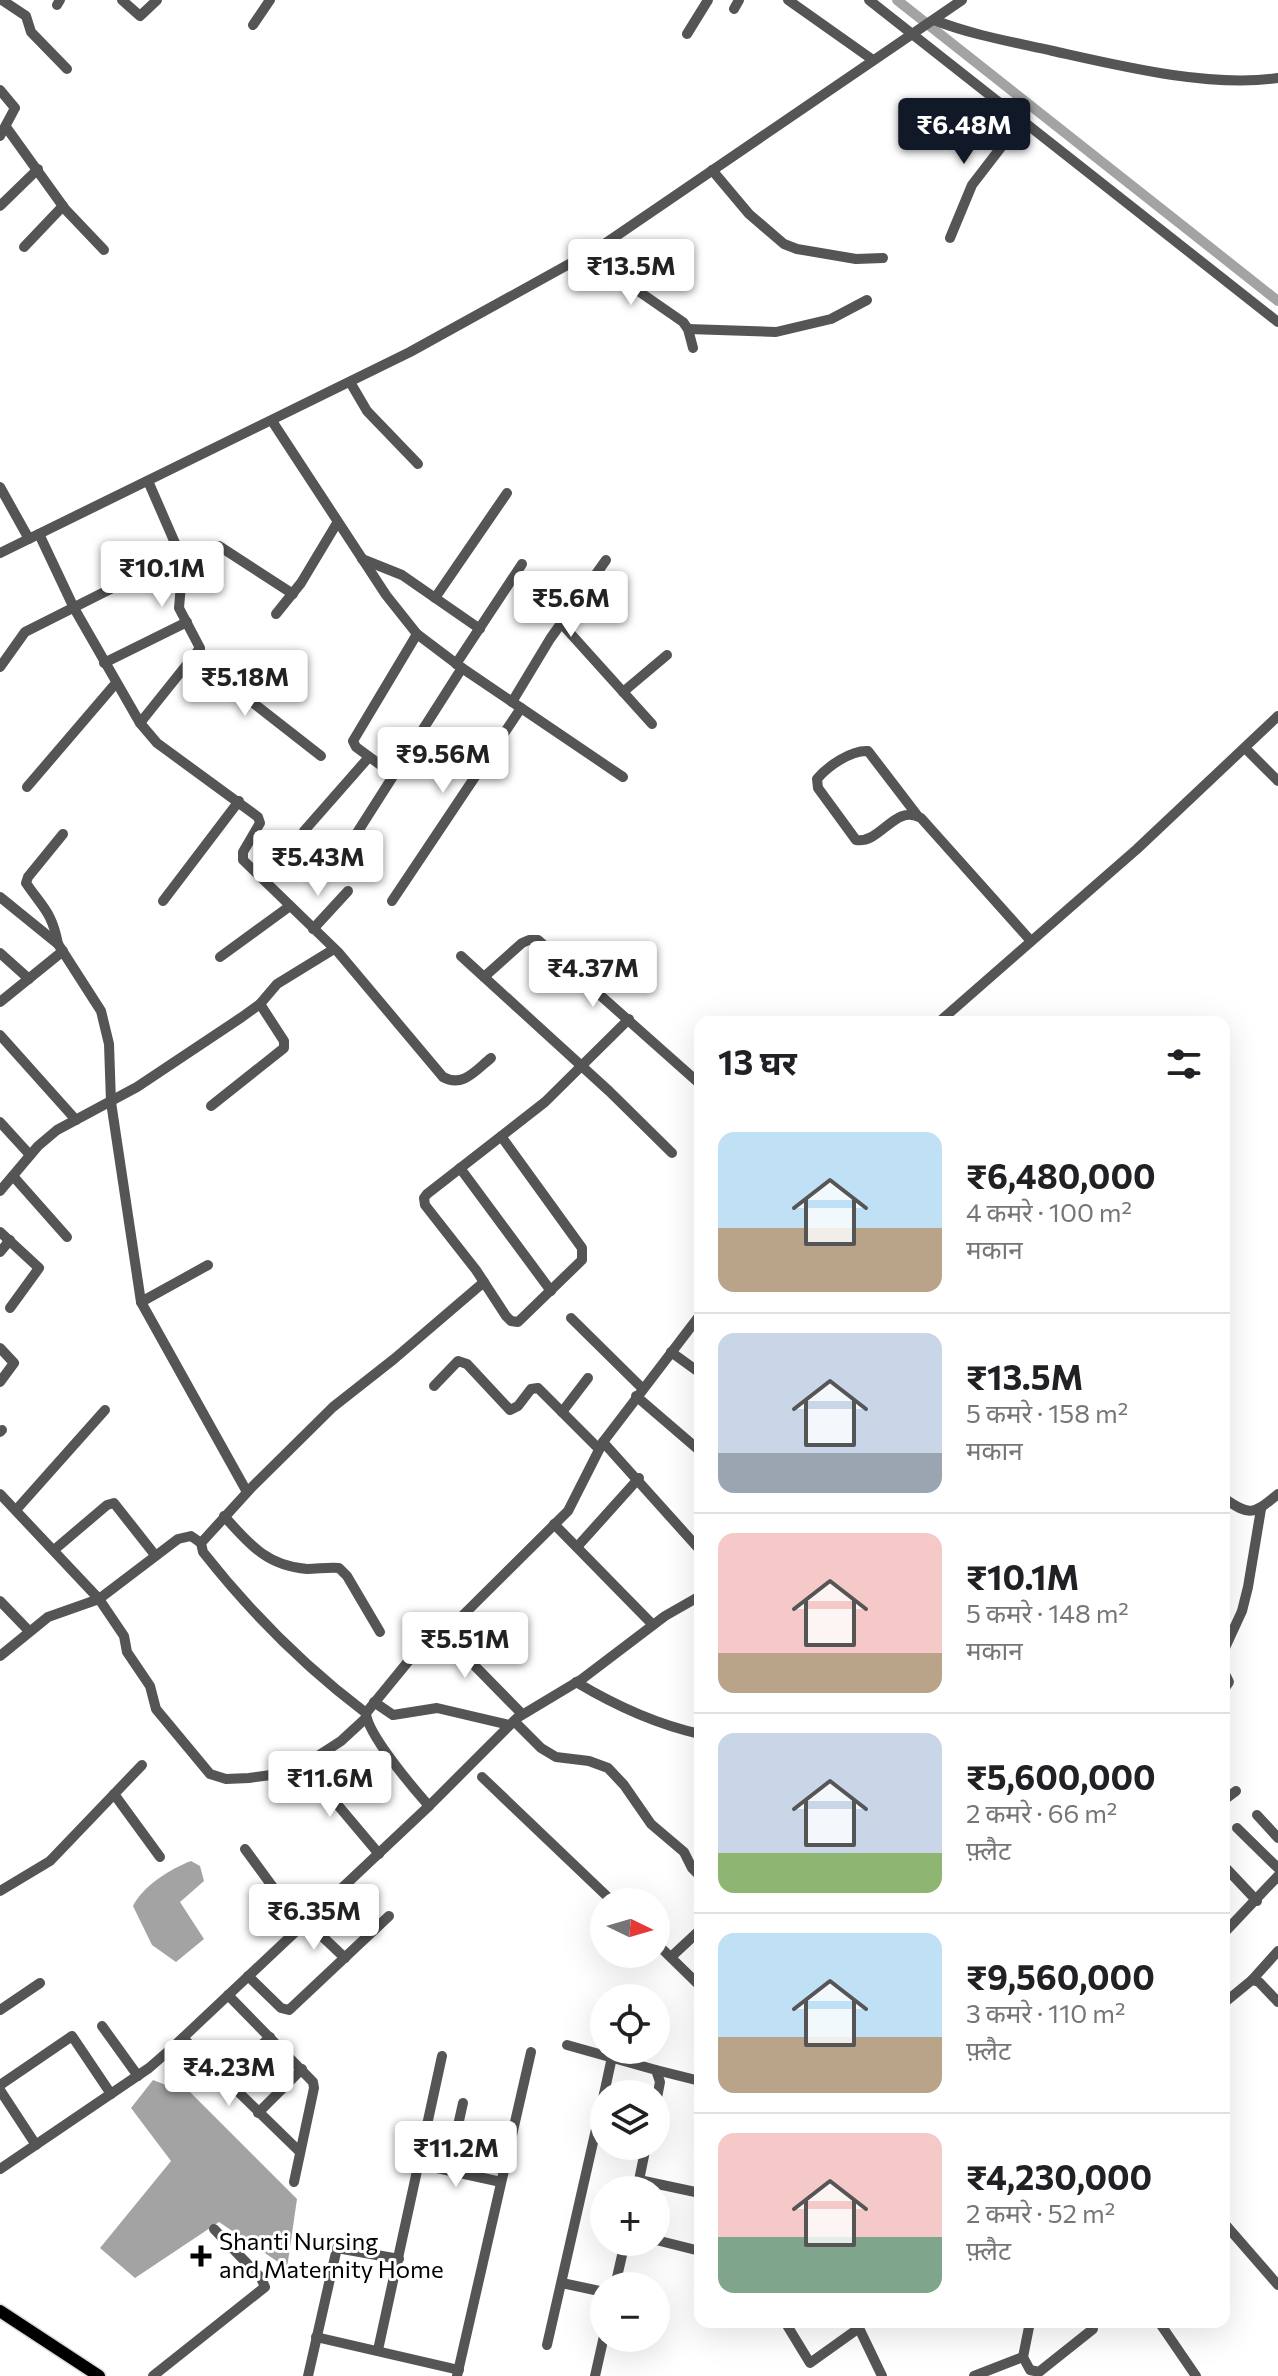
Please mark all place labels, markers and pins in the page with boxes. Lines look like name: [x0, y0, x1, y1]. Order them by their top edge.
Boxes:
pin: ₹6.48M: [899, 98, 1029, 166]
pin: ₹13.5M: [566, 239, 696, 307]
pin: ₹10.1M: [97, 541, 227, 609]
pin: ₹5.6M: [515, 571, 627, 639]
pin: ₹5.18M: [180, 650, 310, 718]
pin: ₹9.56M: [378, 727, 508, 795]
pin: ₹5.43M: [253, 830, 383, 898]
pin: ₹4.37M: [528, 941, 658, 1009]
pin: ₹5.51M: [400, 1612, 530, 1680]
pin: ₹11.6M: [265, 1751, 395, 1819]
pin: ₹6.35M: [249, 1884, 379, 1952]
pin: ₹4.23M: [164, 2040, 294, 2108]
pin: ₹11.2M: [391, 2121, 521, 2189]
place label: Shanti Nursing and Maternity Home: [219, 2226, 444, 2283]
marker: Shanti Nursing and Maternity Home: [190, 2245, 212, 2267]

